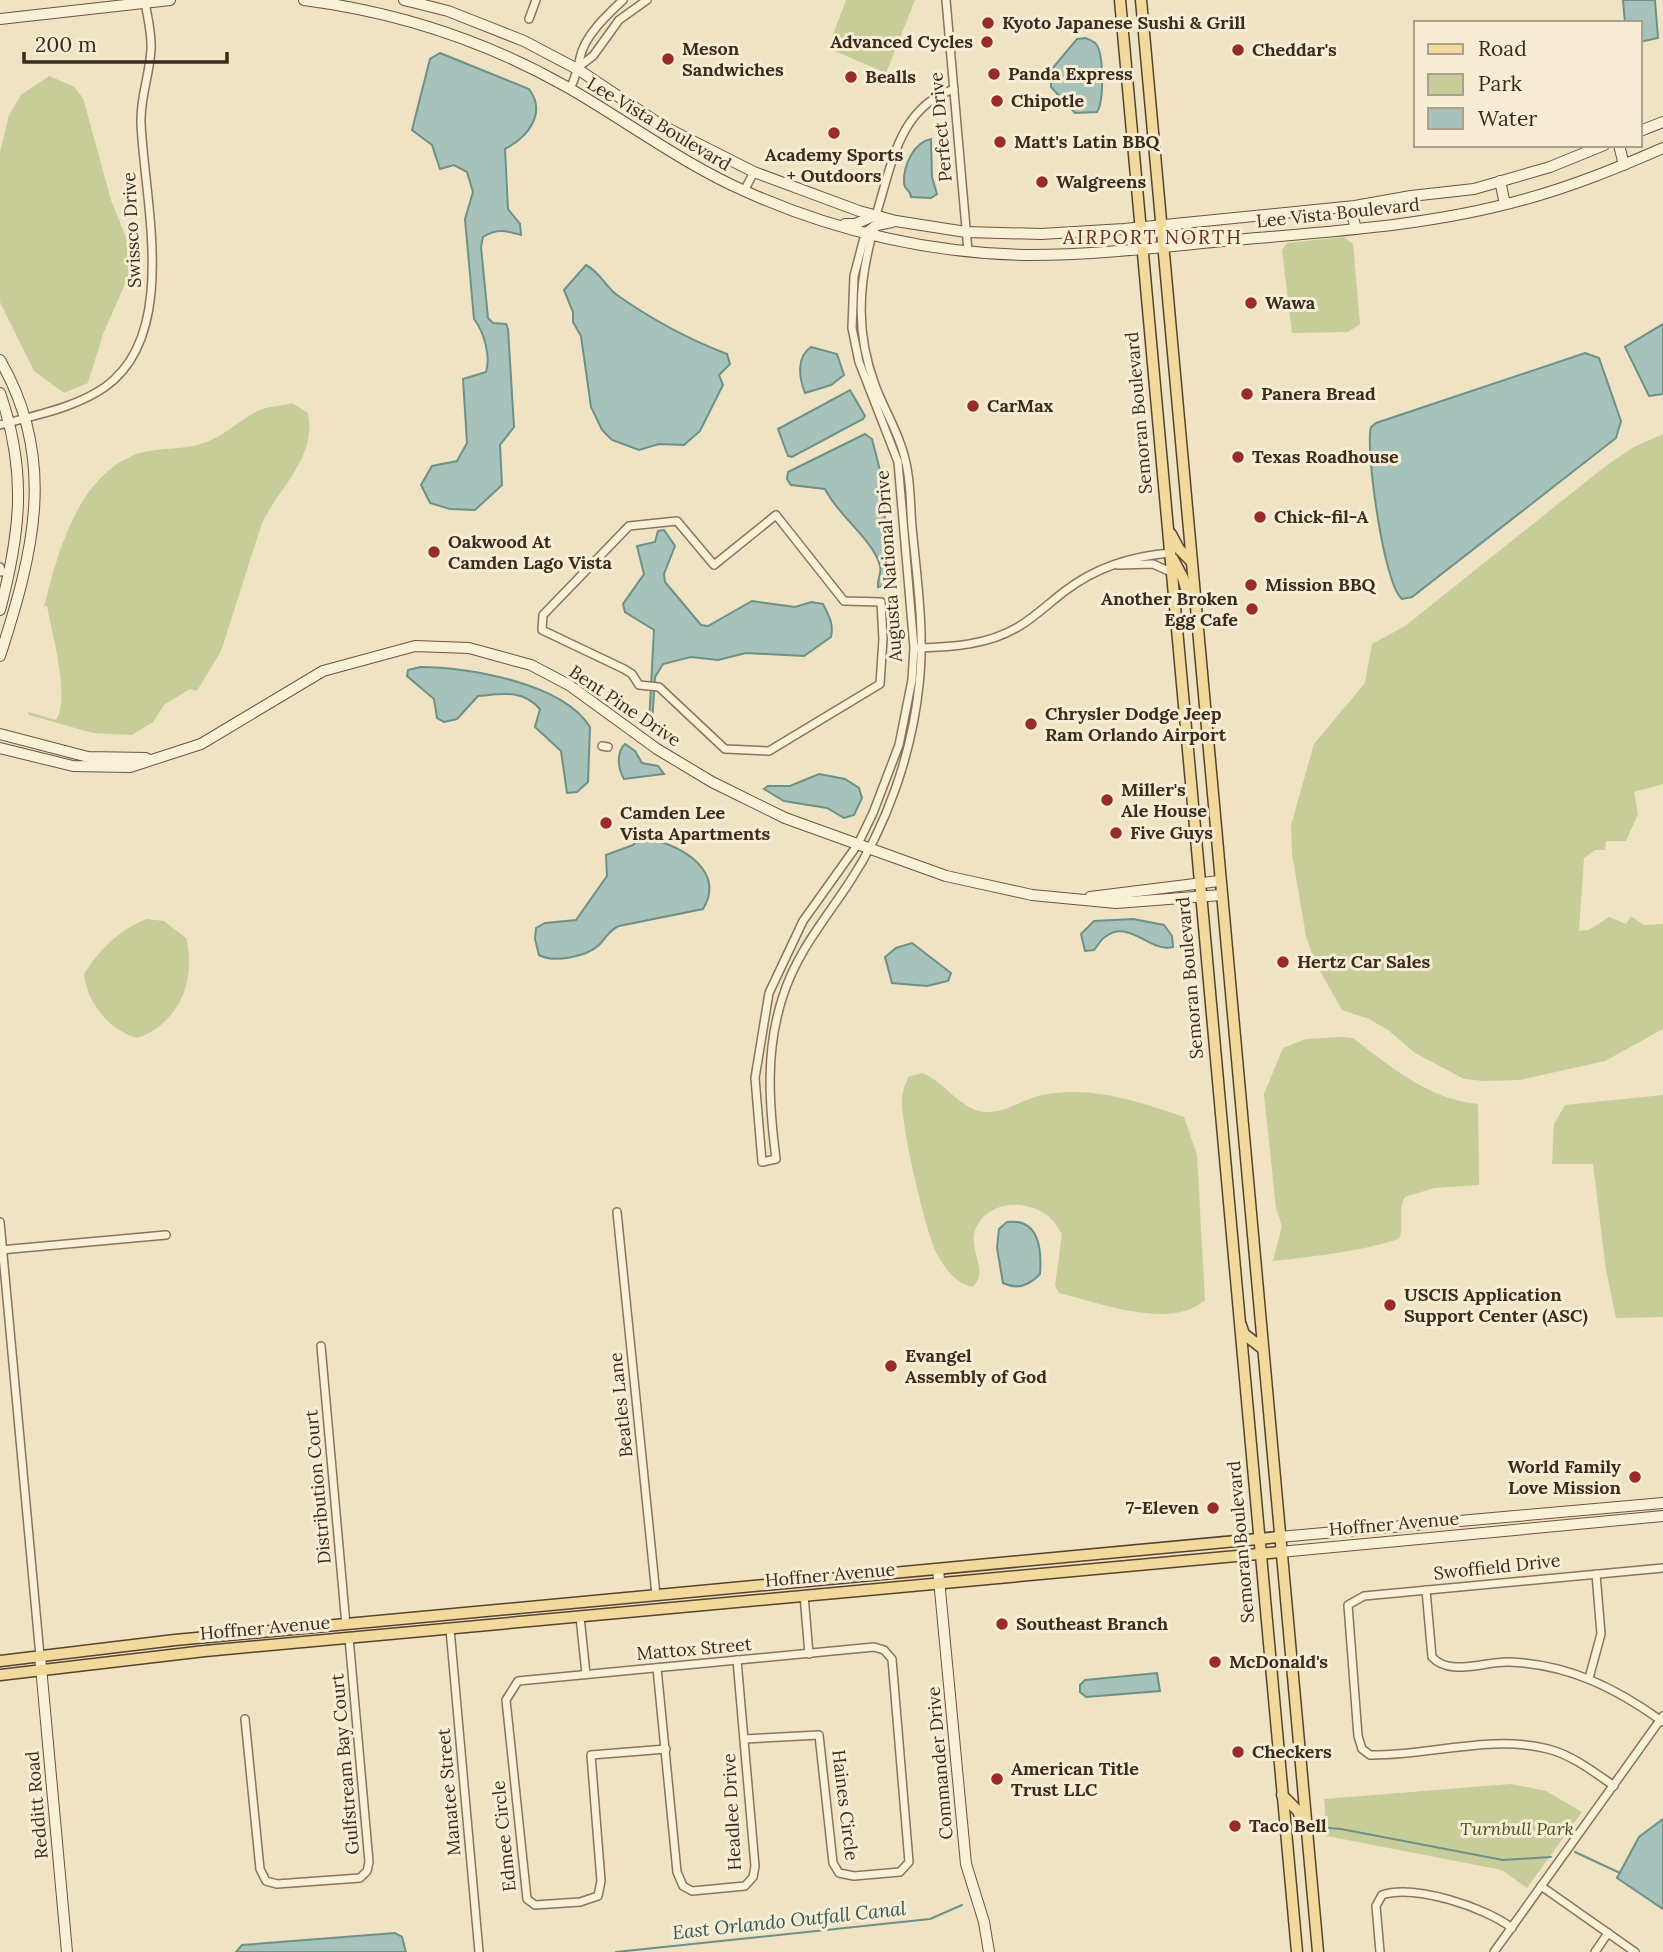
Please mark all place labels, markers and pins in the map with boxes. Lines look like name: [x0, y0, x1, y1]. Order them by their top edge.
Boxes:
place label: Kyoto Japanese Sushi & Grill: [1002, 11, 1246, 34]
marker: Kyoto Japanese Sushi & Grill: [980, 15, 996, 31]
place label: Advanced Cycles: [830, 30, 973, 53]
marker: Advanced Cycles: [979, 34, 995, 50]
place label: Meson Sandwiches: [682, 37, 784, 81]
place label: Cheddar's: [1252, 38, 1337, 61]
marker: Cheddar's: [1230, 42, 1246, 58]
marker: Meson Sandwiches: [660, 51, 676, 67]
place label: Panda Express: [1008, 62, 1133, 85]
place label: Bealls: [865, 65, 916, 88]
marker: Panda Express: [986, 66, 1002, 82]
marker: Bealls: [843, 69, 859, 85]
place label: Chipotle: [1011, 89, 1085, 112]
marker: Chipotle: [989, 93, 1005, 109]
marker: Academy Sports + Outdoors: [826, 125, 842, 141]
place label: Matt's Latin BBQ: [1014, 130, 1161, 153]
marker: Matt's Latin BBQ: [992, 134, 1008, 150]
place label: Academy Sports + Outdoors: [765, 143, 903, 187]
place label: Walgreens: [1056, 170, 1146, 193]
marker: Walgreens: [1034, 174, 1050, 190]
place label: Wawa: [1265, 291, 1316, 314]
marker: Wawa: [1243, 295, 1259, 311]
place label: Panera Bread: [1261, 382, 1376, 405]
marker: Panera Bread: [1239, 386, 1255, 402]
place label: CarMax: [987, 394, 1054, 417]
marker: CarMax: [965, 398, 981, 414]
place label: Texas Roadhouse: [1252, 445, 1399, 468]
marker: Texas Roadhouse: [1230, 449, 1246, 465]
place label: Chick-fil-A: [1274, 505, 1369, 528]
marker: Chick-fil-A: [1252, 509, 1268, 525]
place label: Oakwood At Camden Lago Vista: [448, 530, 612, 574]
marker: Oakwood At Camden Lago Vista: [426, 544, 442, 560]
place label: Mission BBQ: [1265, 573, 1377, 596]
marker: Mission BBQ: [1243, 577, 1259, 593]
place label: Another Broken Egg Cafe: [1101, 587, 1239, 631]
marker: Another Broken Egg Cafe: [1244, 601, 1260, 617]
place label: Chrysler Dodge Jeep Ram Orlando Airport: [1045, 702, 1227, 746]
marker: Chrysler Dodge Jeep Ram Orlando Airport: [1023, 716, 1039, 732]
place label: Miller's Ale House: [1121, 778, 1207, 822]
marker: Miller's Ale House: [1099, 792, 1115, 808]
place label: Camden Lee Vista Apartments: [620, 801, 771, 845]
marker: Camden Lee Vista Apartments: [598, 815, 614, 831]
place label: Five Guys: [1130, 821, 1213, 844]
marker: Five Guys: [1108, 825, 1124, 841]
place label: Hertz Car Sales: [1297, 950, 1430, 973]
marker: Hertz Car Sales: [1275, 954, 1291, 970]
place label: USCIS Application Support Center (ASC): [1404, 1283, 1588, 1327]
marker: USCIS Application Support Center (ASC): [1382, 1297, 1398, 1313]
place label: Evangel Assembly of God: [905, 1344, 1047, 1388]
marker: Evangel Assembly of God: [883, 1358, 899, 1374]
place label: World Family Love Mission: [1507, 1455, 1622, 1499]
marker: World Family Love Mission: [1627, 1469, 1643, 1485]
place label: 7-Eleven: [1126, 1496, 1200, 1519]
marker: 7-Eleven: [1205, 1500, 1221, 1516]
place label: Southeast Branch: [1016, 1612, 1168, 1635]
marker: Southeast Branch: [994, 1616, 1010, 1632]
place label: McDonald's: [1229, 1650, 1328, 1673]
marker: McDonald's: [1207, 1654, 1223, 1670]
place label: Checkers: [1252, 1740, 1332, 1763]
marker: Checkers: [1230, 1744, 1246, 1760]
place label: American Title Trust LLC: [1011, 1757, 1139, 1801]
marker: American Title Trust LLC: [989, 1771, 1005, 1787]
place label: Taco Bell: [1249, 1814, 1327, 1837]
marker: Taco Bell: [1227, 1818, 1243, 1834]

